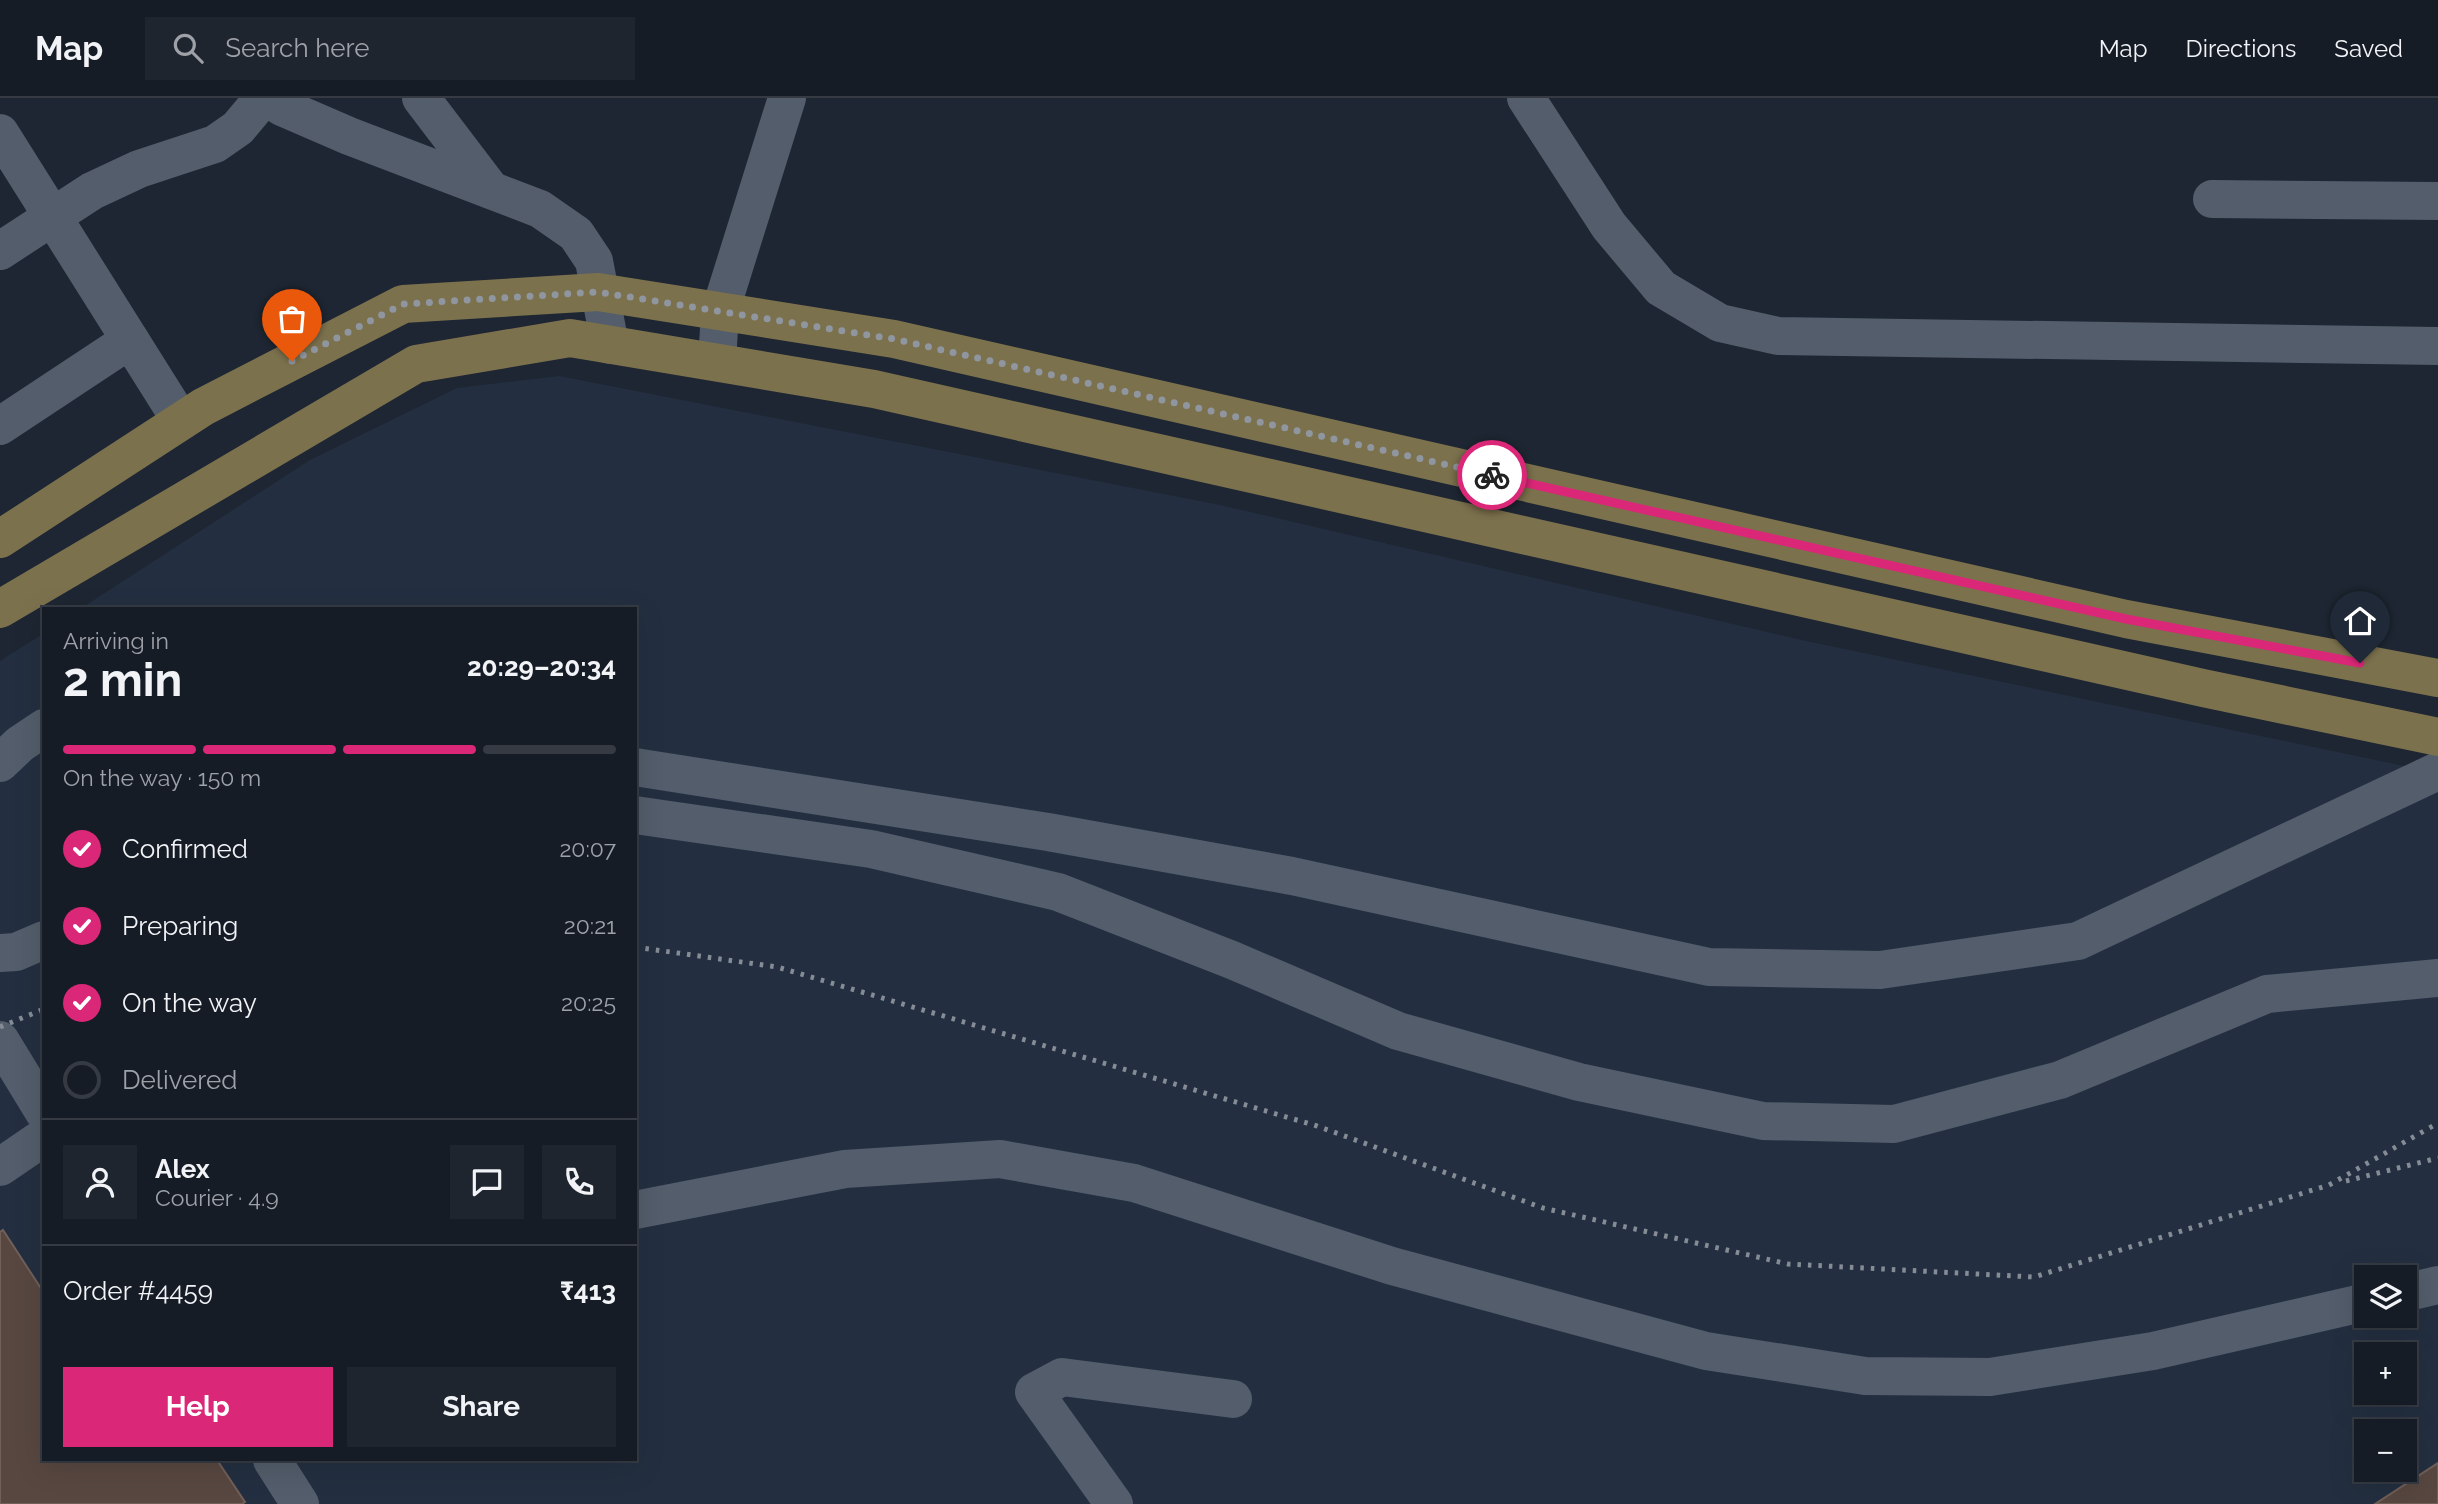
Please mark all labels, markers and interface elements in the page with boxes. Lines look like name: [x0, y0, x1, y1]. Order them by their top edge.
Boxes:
search box: [145, 17, 635, 80]
text: Map: [35, 29, 103, 68]
icon: search: [169, 29, 207, 67]
text: Search here: [225, 33, 370, 63]
text: Map: [2099, 34, 2148, 63]
text: Directions: [2186, 34, 2296, 63]
text: Saved: [2334, 34, 2403, 63]
pin: [262, 289, 322, 361]
icon: bag: [273, 300, 311, 338]
courier: [1457, 440, 1527, 510]
icon: bike: [1473, 456, 1511, 494]
pin: [2330, 591, 2390, 663]
icon: home: [2341, 602, 2379, 640]
text: Arriving in: [63, 627, 169, 654]
text: 20:29–20:34: [467, 652, 616, 682]
text: 2 min: [63, 653, 182, 707]
text: On the way · 150 m: [63, 764, 261, 791]
icon: check: [63, 830, 101, 868]
text: Confirmed: [122, 834, 248, 864]
text: 20:07: [559, 835, 616, 862]
icon: check: [63, 907, 101, 945]
text: Preparing: [122, 911, 238, 941]
text: 20:21: [564, 912, 616, 939]
icon: check: [63, 984, 101, 1022]
text: On the way: [122, 988, 257, 1018]
text: 20:25: [561, 989, 616, 1016]
text: Delivered: [122, 1065, 237, 1095]
button: person: [63, 1145, 137, 1219]
button: chat: [450, 1145, 524, 1219]
button: phone: [542, 1145, 616, 1219]
text: Alex: [155, 1154, 210, 1184]
text: Courier · 4.9: [155, 1184, 279, 1211]
map controls: [2354, 1265, 2417, 1482]
button: layers: [2354, 1265, 2417, 1328]
text: Order #4459: [63, 1276, 213, 1306]
text: ₹413: [560, 1276, 616, 1306]
button: +: [2354, 1342, 2417, 1405]
button: Help: [63, 1367, 333, 1447]
button: Share: [347, 1367, 616, 1447]
button: −: [2354, 1419, 2417, 1482]

